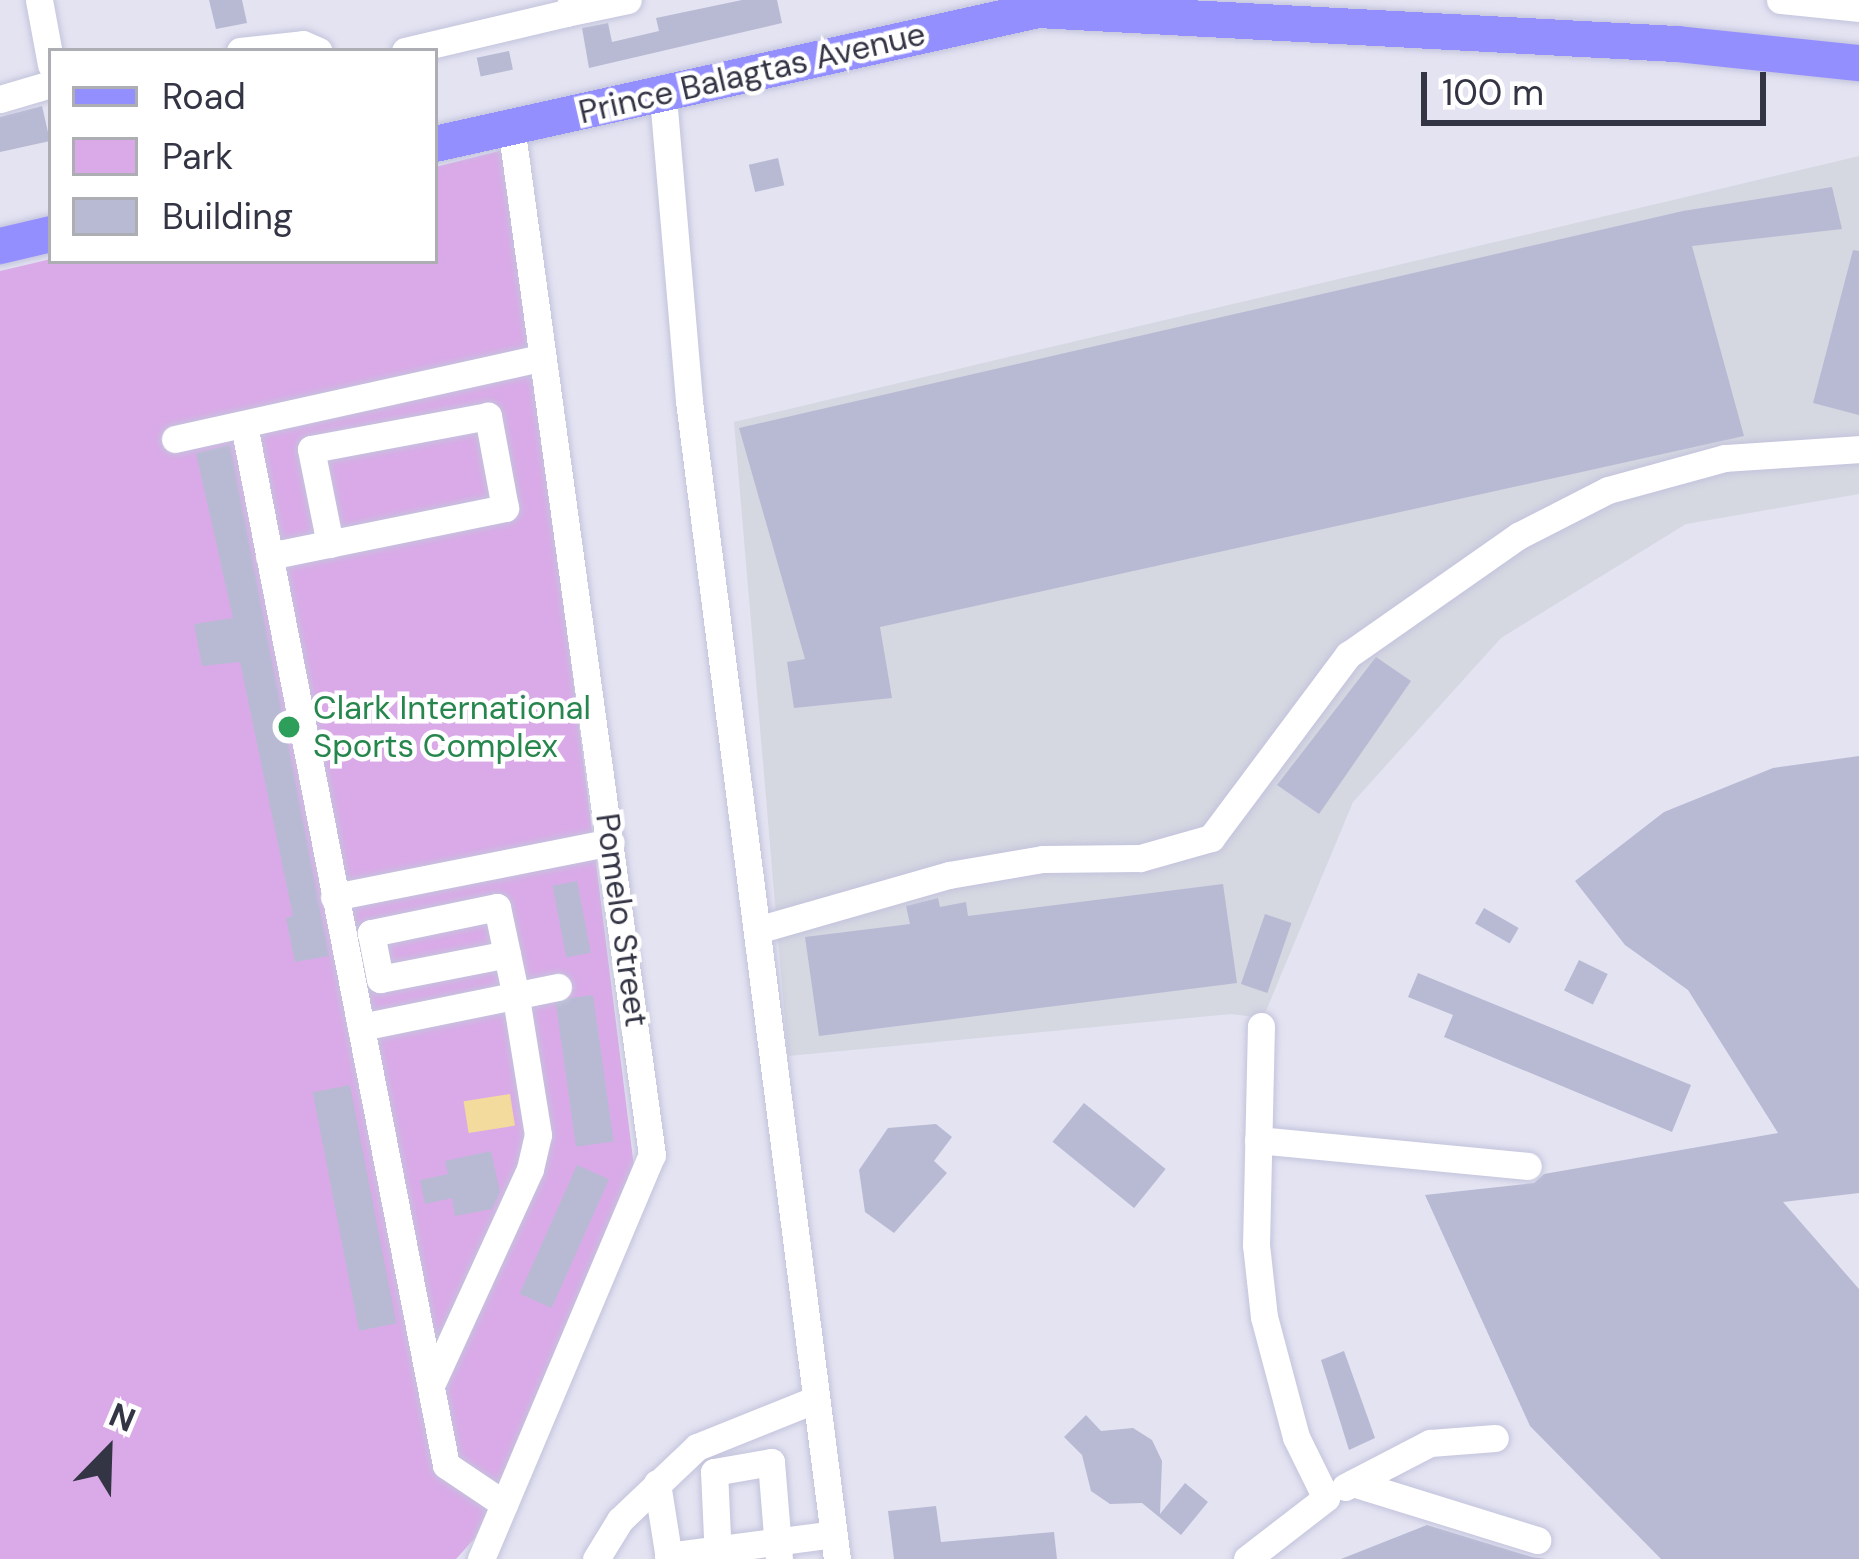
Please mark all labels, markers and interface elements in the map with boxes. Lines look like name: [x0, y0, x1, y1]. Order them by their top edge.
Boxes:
street label: Prince Balagtas Avenue: [575, 14, 929, 132]
legend: [48, 48, 438, 264]
scale bar: [1427, 48, 1772, 122]
text: 100 m: [1442, 69, 1544, 116]
text: Road: [162, 73, 246, 120]
text: Park: [162, 133, 233, 180]
text: Building: [162, 193, 293, 240]
place label: Clark International Sports Complex: [313, 688, 591, 766]
marker: Clark International Sports Complex: [276, 714, 302, 740]
street label: Pomelo Street: [587, 811, 657, 1029]
north arrow: [48, 1391, 168, 1511]
text: N: [103, 1393, 142, 1442]

